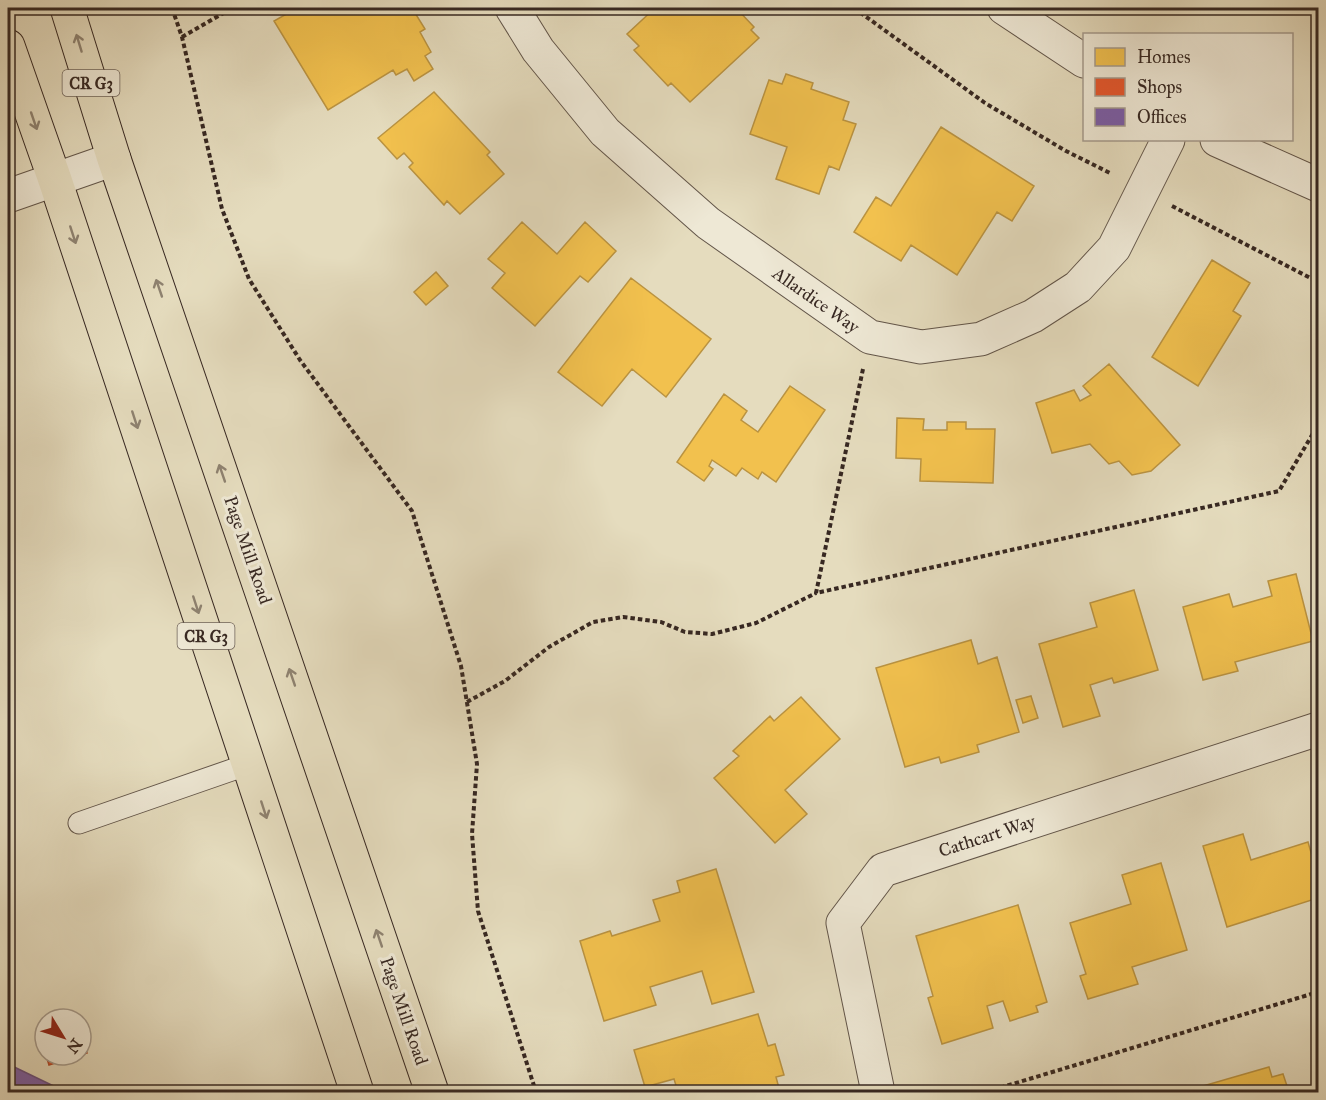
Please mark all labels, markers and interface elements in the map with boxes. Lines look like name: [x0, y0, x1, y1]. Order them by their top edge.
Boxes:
legend: [1083, 33, 1293, 141]
one-way arrow: [72, 34, 83, 53]
text: Homes: [1137, 46, 1191, 68]
road number: CR G3: [62, 70, 119, 96]
text: Shops: [1137, 76, 1182, 98]
text: Offices: [1137, 106, 1187, 128]
one-way arrow: [29, 111, 40, 130]
one-way arrow: [69, 225, 80, 244]
street label: Allardice Way: [767, 261, 864, 338]
one-way arrow: [153, 279, 164, 298]
one-way arrow: [130, 410, 141, 429]
one-way arrow: [216, 464, 227, 483]
street label: Page Mill Road: [218, 493, 277, 607]
one-way arrow: [191, 595, 202, 614]
road number: CR G3: [178, 623, 234, 649]
one-way arrow: [285, 668, 296, 687]
one-way arrow: [259, 800, 270, 819]
street label: Cathcart Way: [936, 810, 1039, 862]
one-way arrow: [373, 929, 384, 948]
street label: Page Mill Road: [374, 954, 433, 1068]
north arrow: [33, 1007, 93, 1067]
text: N: [63, 1035, 86, 1057]

